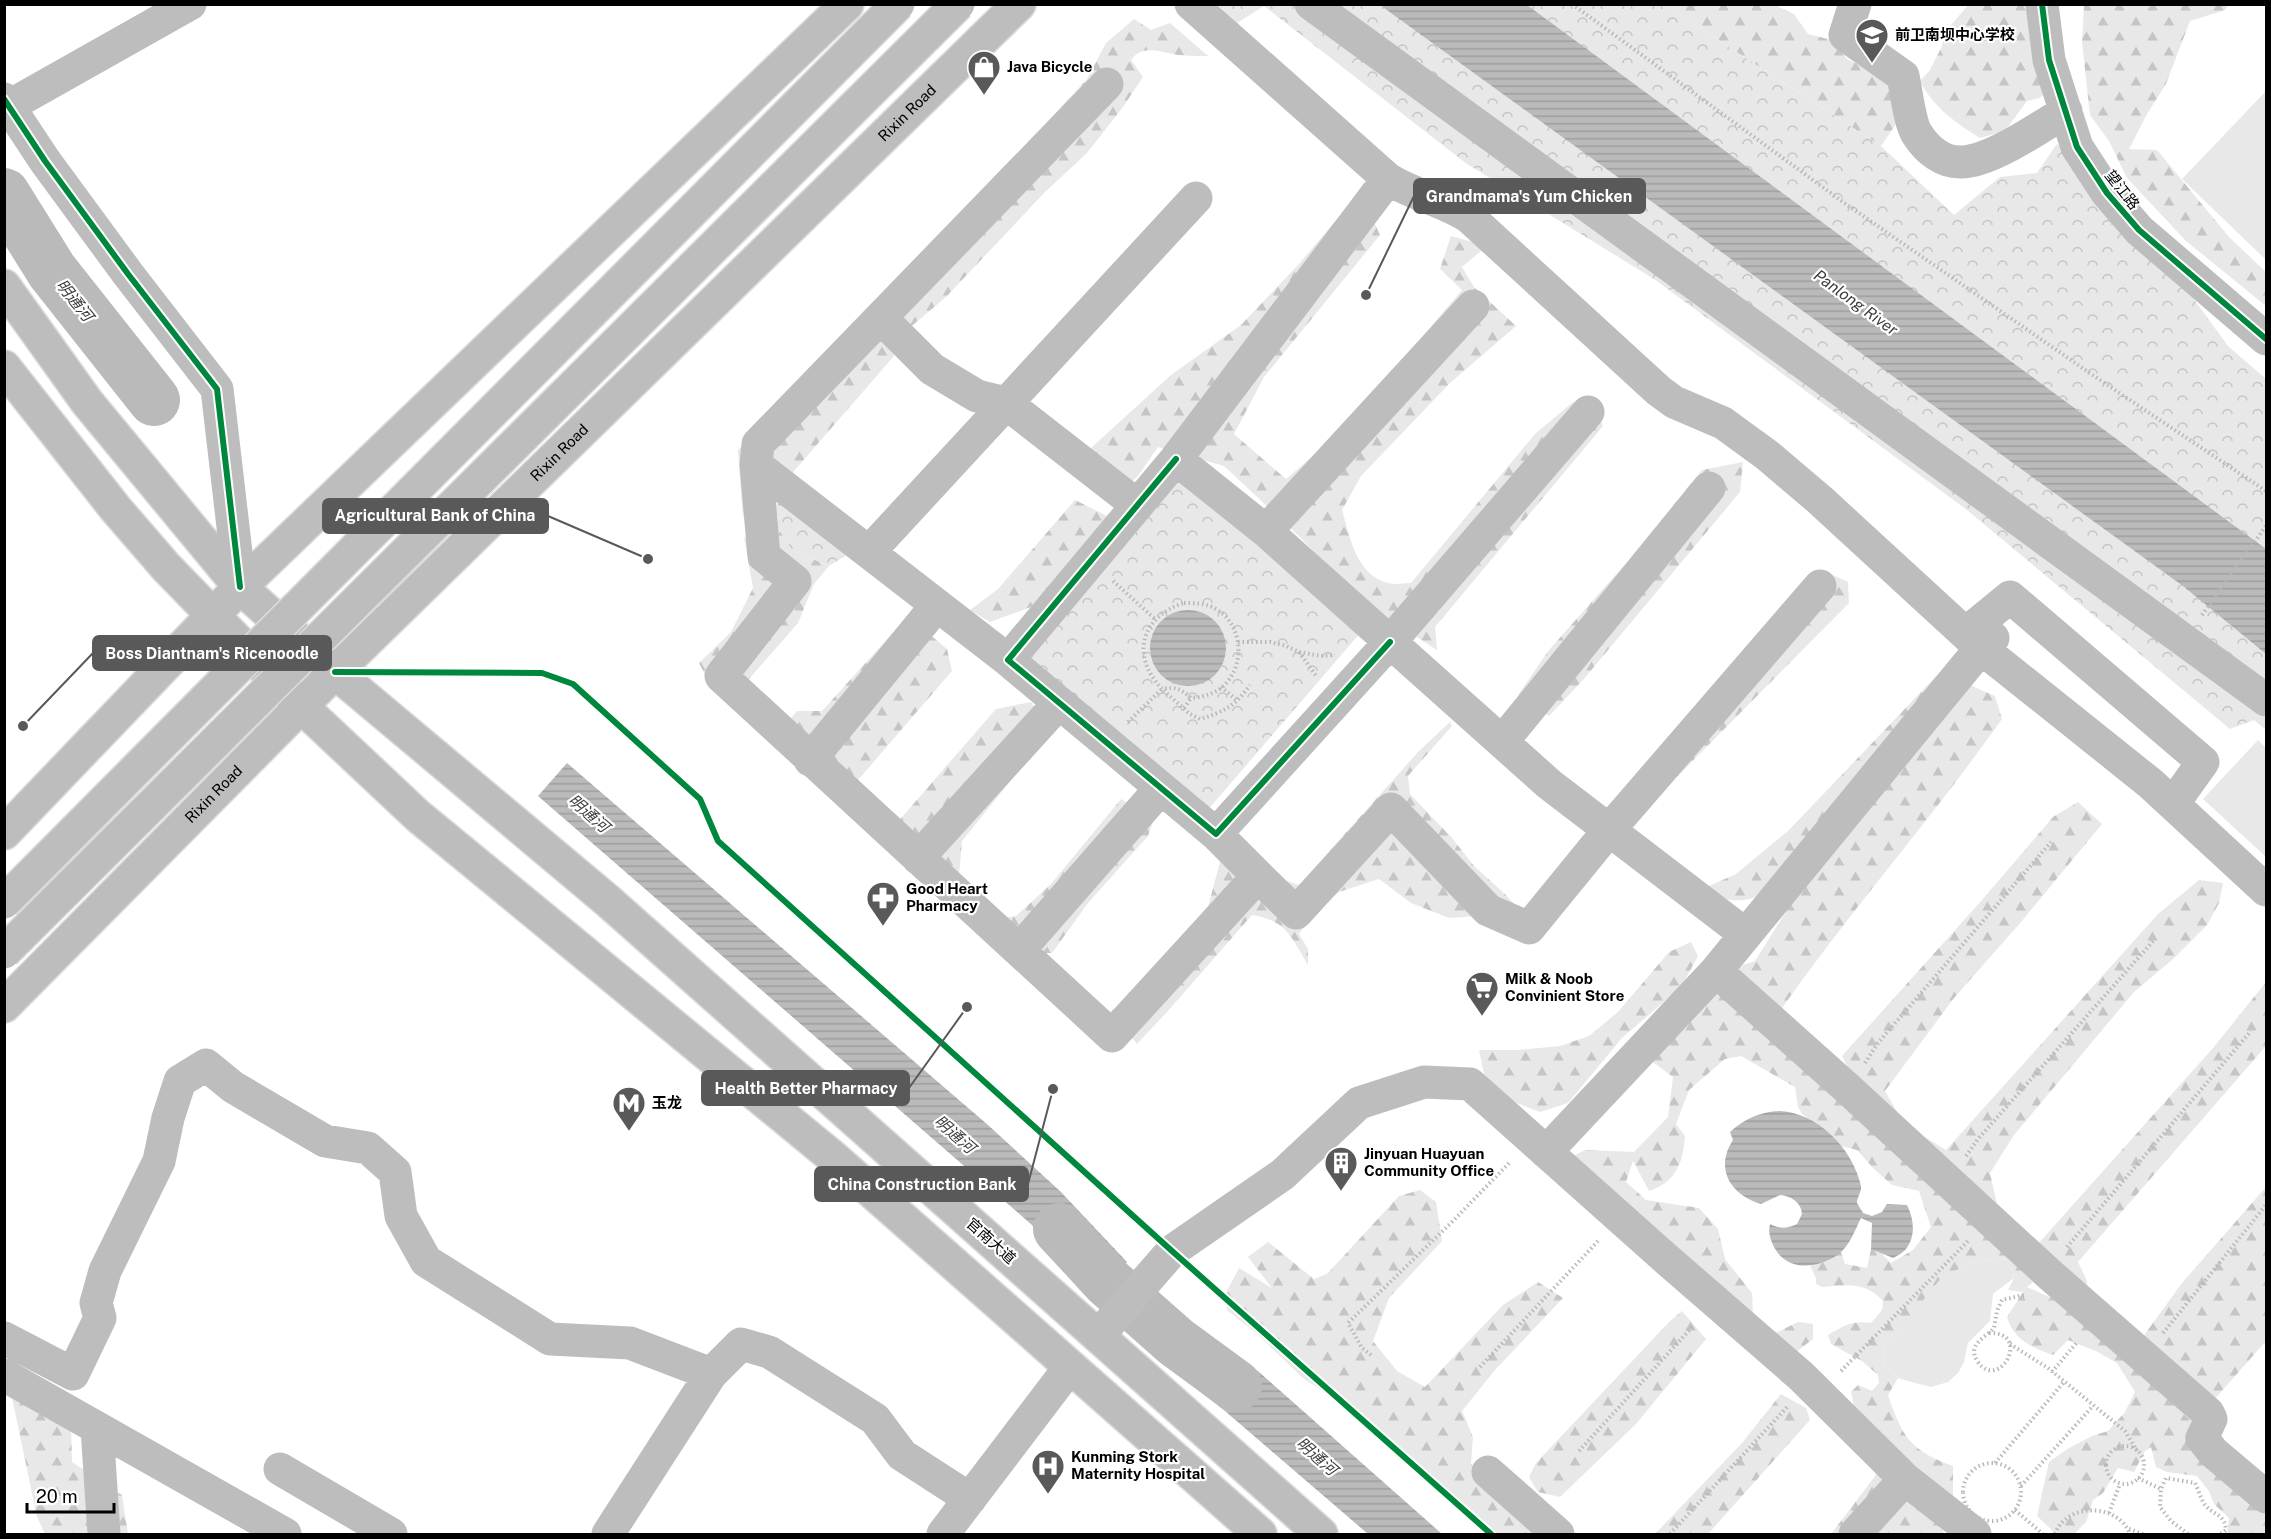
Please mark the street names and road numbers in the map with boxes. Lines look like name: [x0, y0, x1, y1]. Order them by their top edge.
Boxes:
street label: Rixin Road: [874, 81, 939, 145]
street label: 望江路: [2102, 167, 2143, 213]
street label: Rixin Road: [527, 421, 592, 484]
street label: Rixin Road: [181, 762, 245, 826]
street label: 官南大道: [963, 1214, 1019, 1267]

